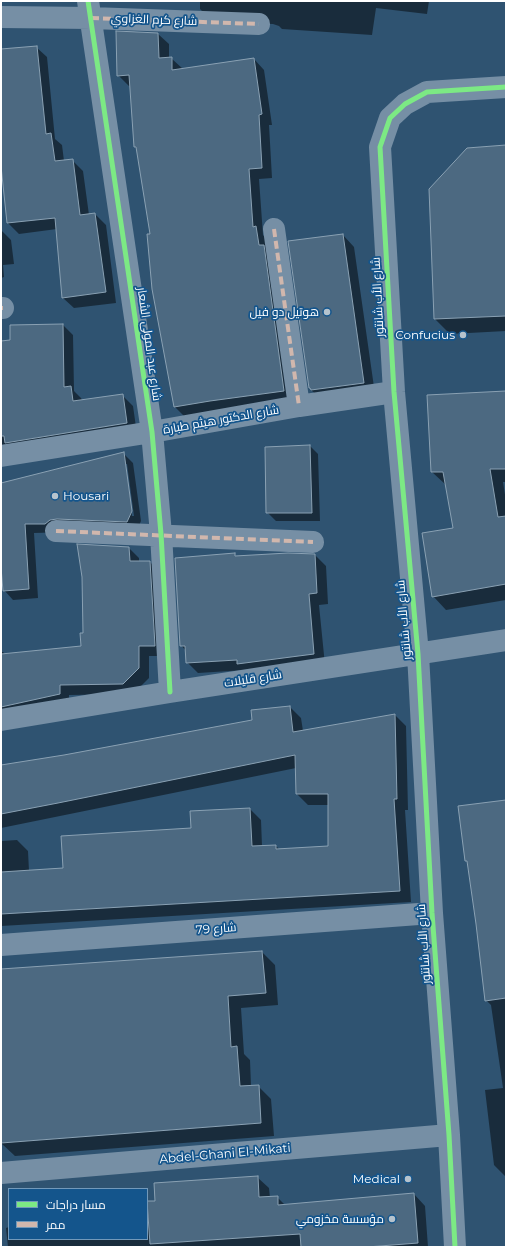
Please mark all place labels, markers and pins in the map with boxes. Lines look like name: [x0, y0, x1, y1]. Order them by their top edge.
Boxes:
place label: هوتيل دو فيل: [250, 305, 319, 319]
marker: هوتيل دو فيل: [322, 307, 332, 317]
place label: Confucius: [395, 328, 455, 342]
marker: Confucius: [458, 330, 468, 340]
place label: Housari: [63, 489, 109, 503]
marker: Housari: [50, 491, 60, 501]
place label: Medical: [353, 1172, 400, 1186]
marker: Medical: [403, 1174, 413, 1184]
place label: مؤسسة مخزومي: [296, 1212, 384, 1226]
marker: مؤسسة مخزومي: [387, 1214, 397, 1224]

